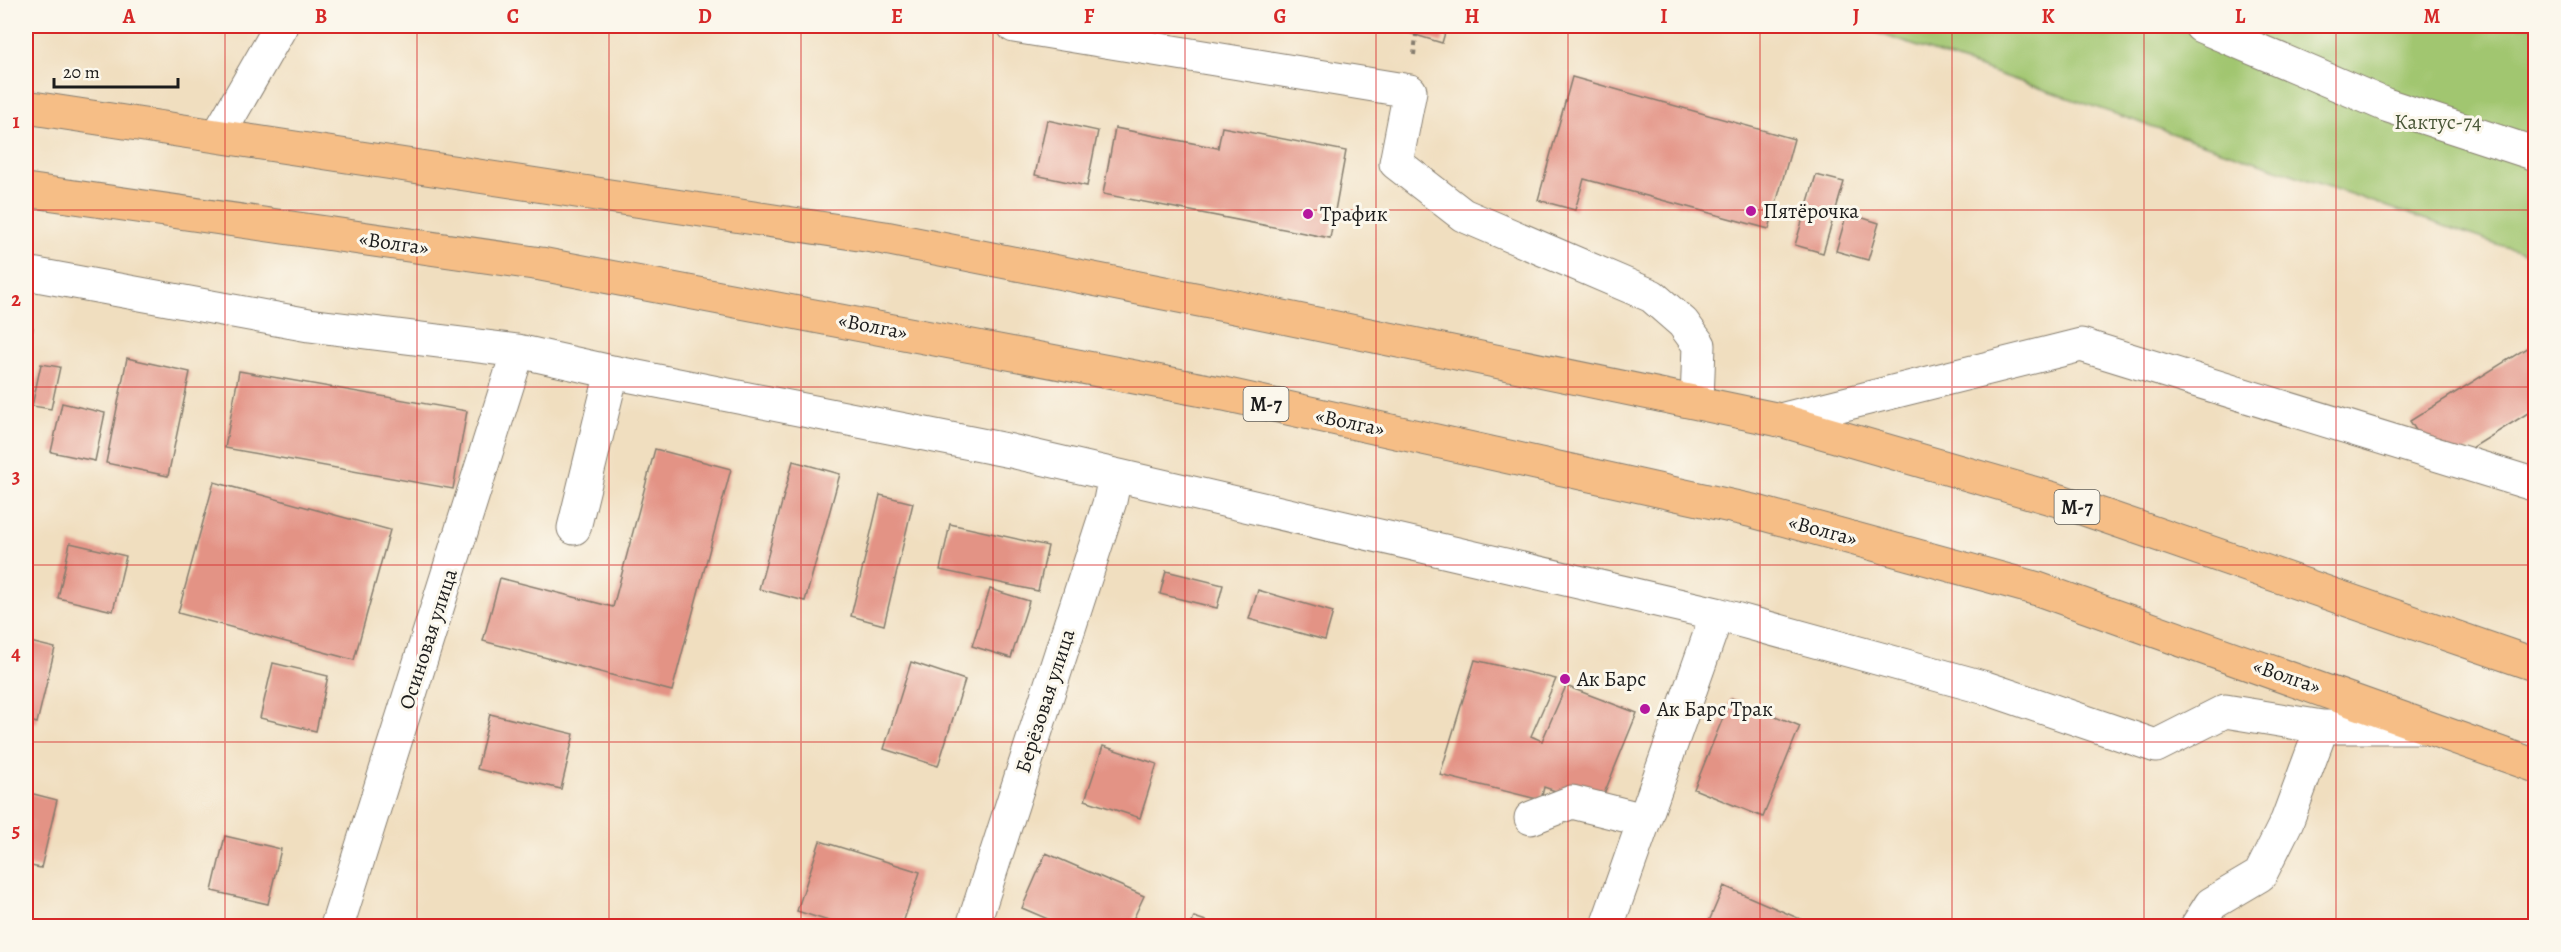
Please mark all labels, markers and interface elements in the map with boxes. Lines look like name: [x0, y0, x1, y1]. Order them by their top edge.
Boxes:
text: A: [122, 3, 136, 30]
text: B: [315, 3, 327, 30]
text: C: [507, 3, 519, 30]
text: D: [698, 3, 712, 30]
text: E: [891, 3, 903, 30]
text: F: [1084, 3, 1095, 30]
text: G: [1273, 3, 1287, 30]
text: H: [1465, 3, 1480, 30]
text: I: [1660, 3, 1668, 30]
text: J: [1853, 3, 1860, 30]
text: K: [2041, 3, 2055, 30]
text: L: [2235, 3, 2246, 30]
text: M: [2424, 3, 2441, 30]
scale bar: [54, 51, 178, 89]
text: 20 m: [63, 60, 100, 84]
text: 1: [12, 108, 20, 135]
park label: Кактус-74: [2394, 108, 2482, 136]
place label: Пятёрочка: [1763, 197, 1859, 225]
place label: Трафик: [1320, 200, 1388, 228]
marker: Пятёрочка: [1744, 204, 1758, 218]
marker: Трафик: [1301, 207, 1315, 221]
street label: «Волга»: [358, 224, 431, 262]
text: 2: [11, 286, 21, 313]
street label: «Волга»: [836, 306, 910, 346]
road number: М-7: [1244, 387, 1288, 421]
street label: «Волга»: [1313, 401, 1387, 443]
text: 3: [12, 463, 20, 490]
road number: М-7: [2054, 490, 2100, 524]
street label: «Волга»: [1786, 507, 1860, 553]
street label: Осиновая улица: [392, 565, 464, 713]
street label: Берёзовая улица: [1009, 625, 1082, 777]
text: 4: [11, 640, 21, 667]
street label: «Волга»: [2249, 651, 2325, 701]
place label: Ак Барс: [1576, 665, 1646, 693]
marker: Ак Барс: [1558, 672, 1572, 686]
place label: Ак Барс Трак: [1656, 695, 1773, 723]
marker: Ак Барс Трак: [1638, 702, 1652, 716]
text: 5: [12, 817, 20, 844]

